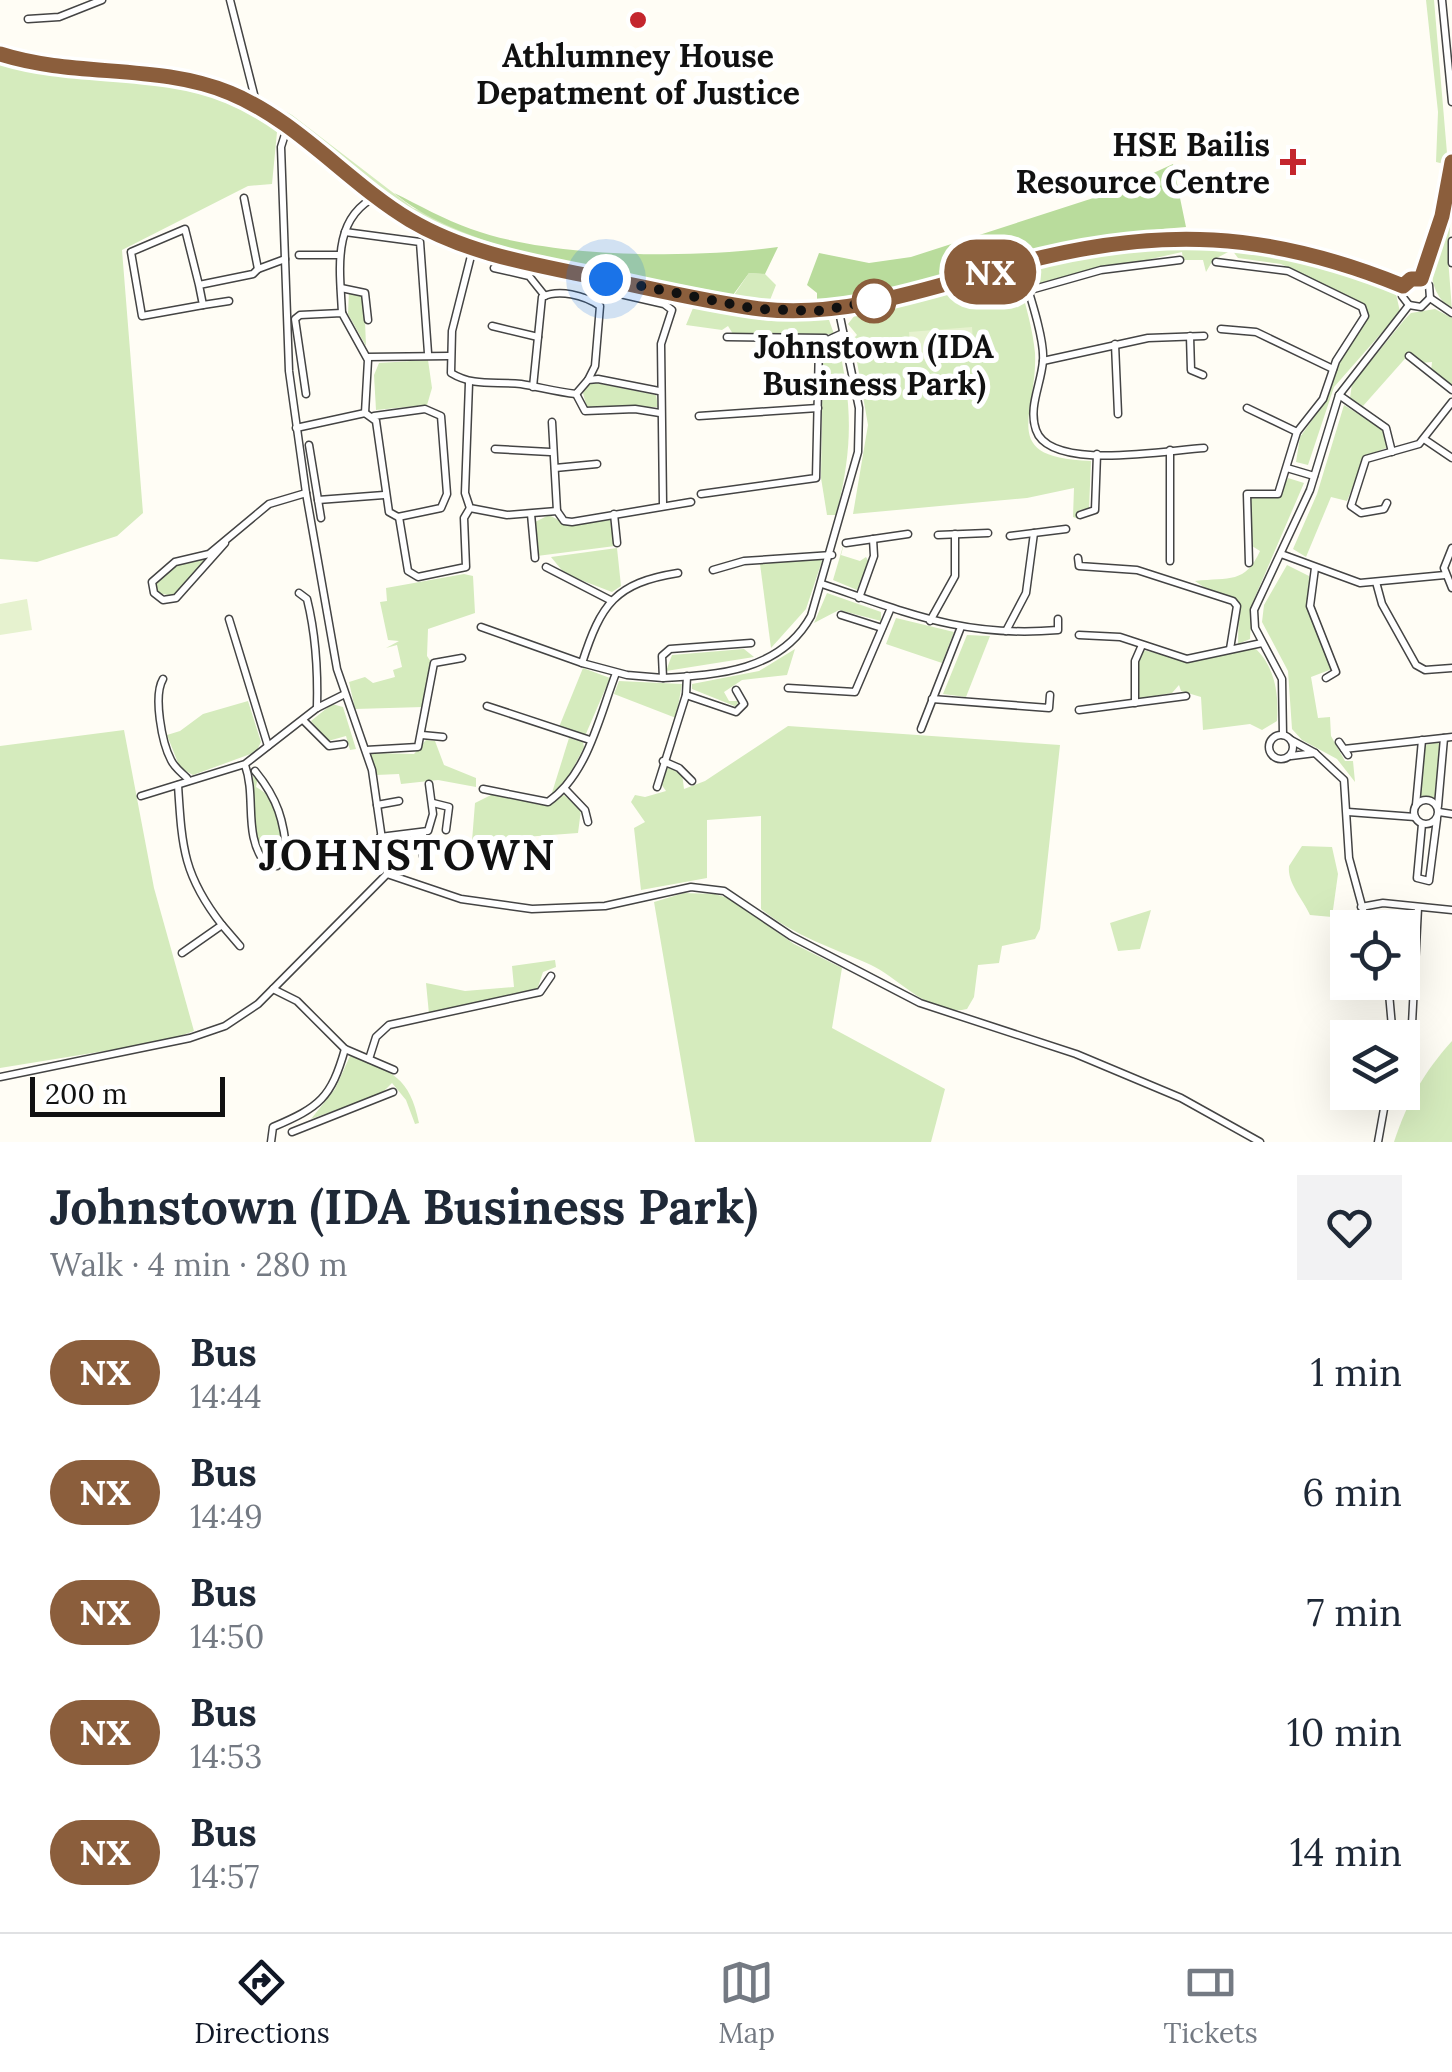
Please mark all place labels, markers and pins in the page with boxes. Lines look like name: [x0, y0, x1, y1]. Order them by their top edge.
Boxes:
marker: Athlumney House Depatment of Justice: [627, 9, 649, 31]
place label: Athlumney House Depatment of Justice: [476, 35, 800, 113]
place label: HSE Bailis Resource Centre: [1016, 124, 1270, 202]
marker: HSE Bailis Resource Centre: [1280, 149, 1306, 175]
marker: Johnstown (IDA Business Park): [853, 280, 895, 322]
place label: Johnstown (IDA Business Park): [754, 326, 995, 404]

